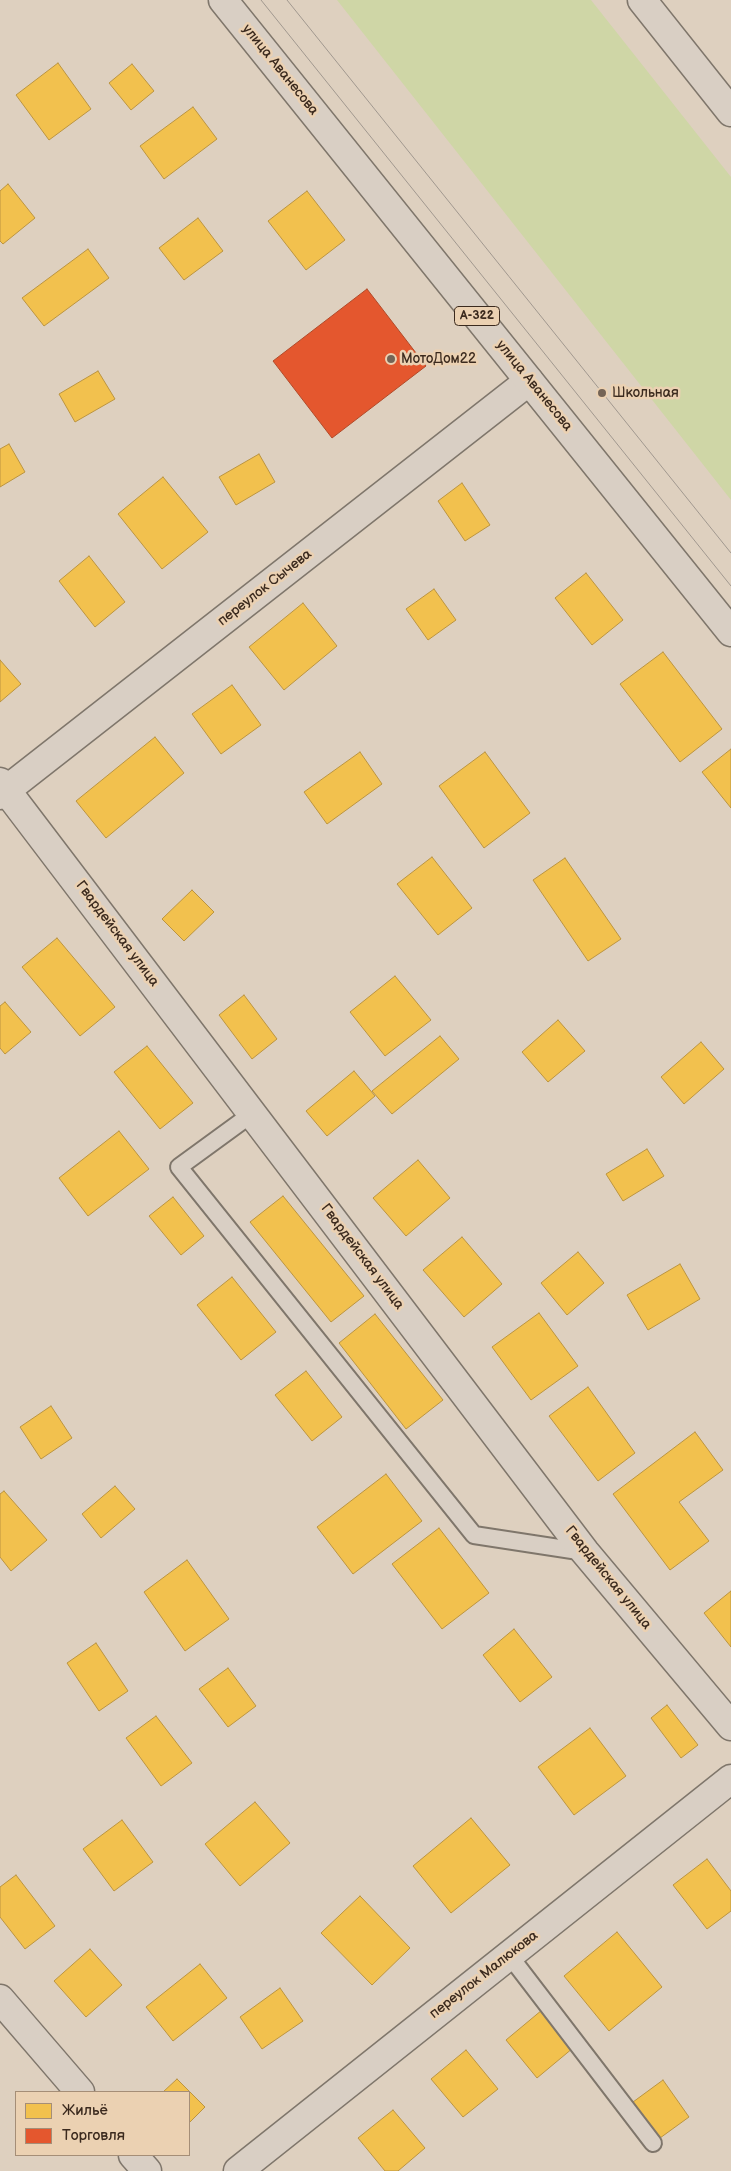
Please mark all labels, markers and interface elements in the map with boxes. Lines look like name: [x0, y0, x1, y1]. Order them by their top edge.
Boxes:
street label: улица Аванесова: [238, 21, 322, 119]
road number: А-322: [454, 306, 500, 326]
street label: улица Аванесова: [492, 337, 576, 435]
place label: МотоДом22: [401, 351, 476, 367]
marker: МотоДом22: [385, 353, 397, 365]
place label: Школьная: [612, 385, 679, 401]
marker: Школьная: [596, 387, 608, 399]
street label: переулок Сычева: [215, 546, 315, 630]
street label: Гвардейская улица: [72, 878, 162, 990]
street label: Гвардейская улица: [317, 1201, 407, 1313]
street label: Гвардейская улица: [561, 1523, 655, 1633]
street label: переулок Малюкова: [426, 1927, 542, 2023]
legend: [15, 2091, 190, 2156]
text: Жильё: [62, 2101, 108, 2120]
text: Торговля: [62, 2126, 125, 2145]

